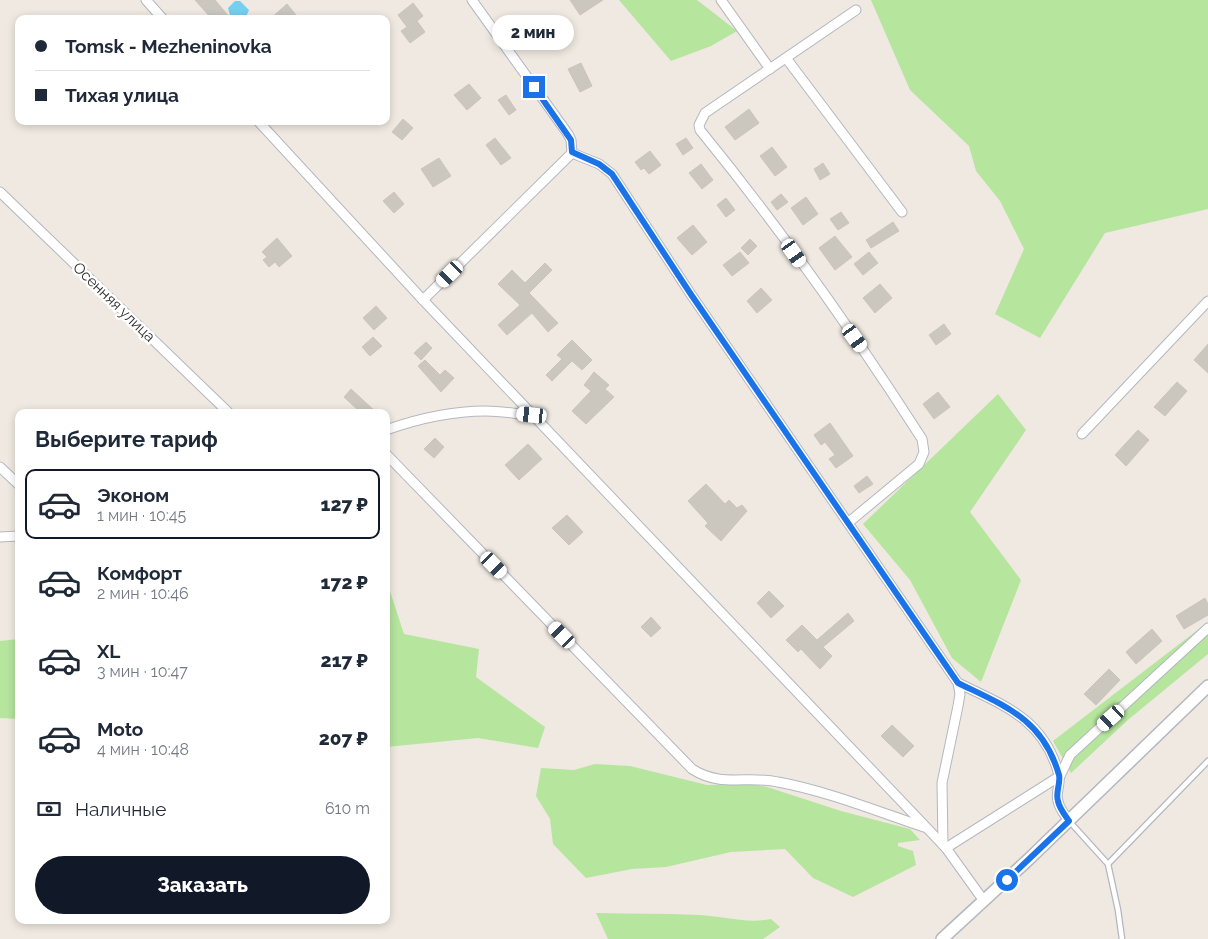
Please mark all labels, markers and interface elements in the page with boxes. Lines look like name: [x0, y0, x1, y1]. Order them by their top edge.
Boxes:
callout: 2 мин: [493, 14, 575, 49]
text: 2 мин: [511, 23, 555, 42]
text: Tomsk - Mezheninovka: [65, 35, 272, 57]
route end: [523, 76, 545, 98]
text: Тихая улица: [65, 84, 179, 106]
car: [779, 236, 808, 270]
street label: Осенняя улица: [69, 258, 159, 346]
car: [434, 258, 465, 290]
car: [840, 321, 869, 355]
car: [516, 406, 547, 424]
text: Выберите тариф: [35, 426, 218, 452]
icon: car: [37, 482, 82, 527]
text: Эконом: [97, 484, 169, 506]
text: 127 ₽: [321, 493, 368, 515]
text: 1 мин · 10:45: [97, 506, 186, 525]
car: [478, 549, 509, 581]
icon: car: [37, 560, 82, 605]
text: Комфорт: [97, 562, 182, 584]
text: 172 ₽: [321, 571, 368, 593]
text: 2 мин · 10:46: [97, 584, 189, 603]
car: [546, 619, 577, 651]
icon: car: [37, 638, 82, 683]
text: XL: [97, 640, 120, 662]
text: 217 ₽: [321, 649, 368, 671]
text: 3 мин · 10:47: [97, 662, 188, 681]
car: [1094, 702, 1127, 734]
icon: car: [37, 716, 82, 761]
text: Moto: [97, 718, 143, 740]
text: 207 ₽: [319, 727, 368, 749]
text: 4 мин · 10:48: [97, 740, 189, 759]
icon: cash: [35, 795, 63, 823]
text: Наличные: [75, 798, 166, 820]
text: 610 m: [325, 799, 370, 818]
button: Заказать: [35, 856, 370, 914]
route start: [996, 869, 1018, 891]

